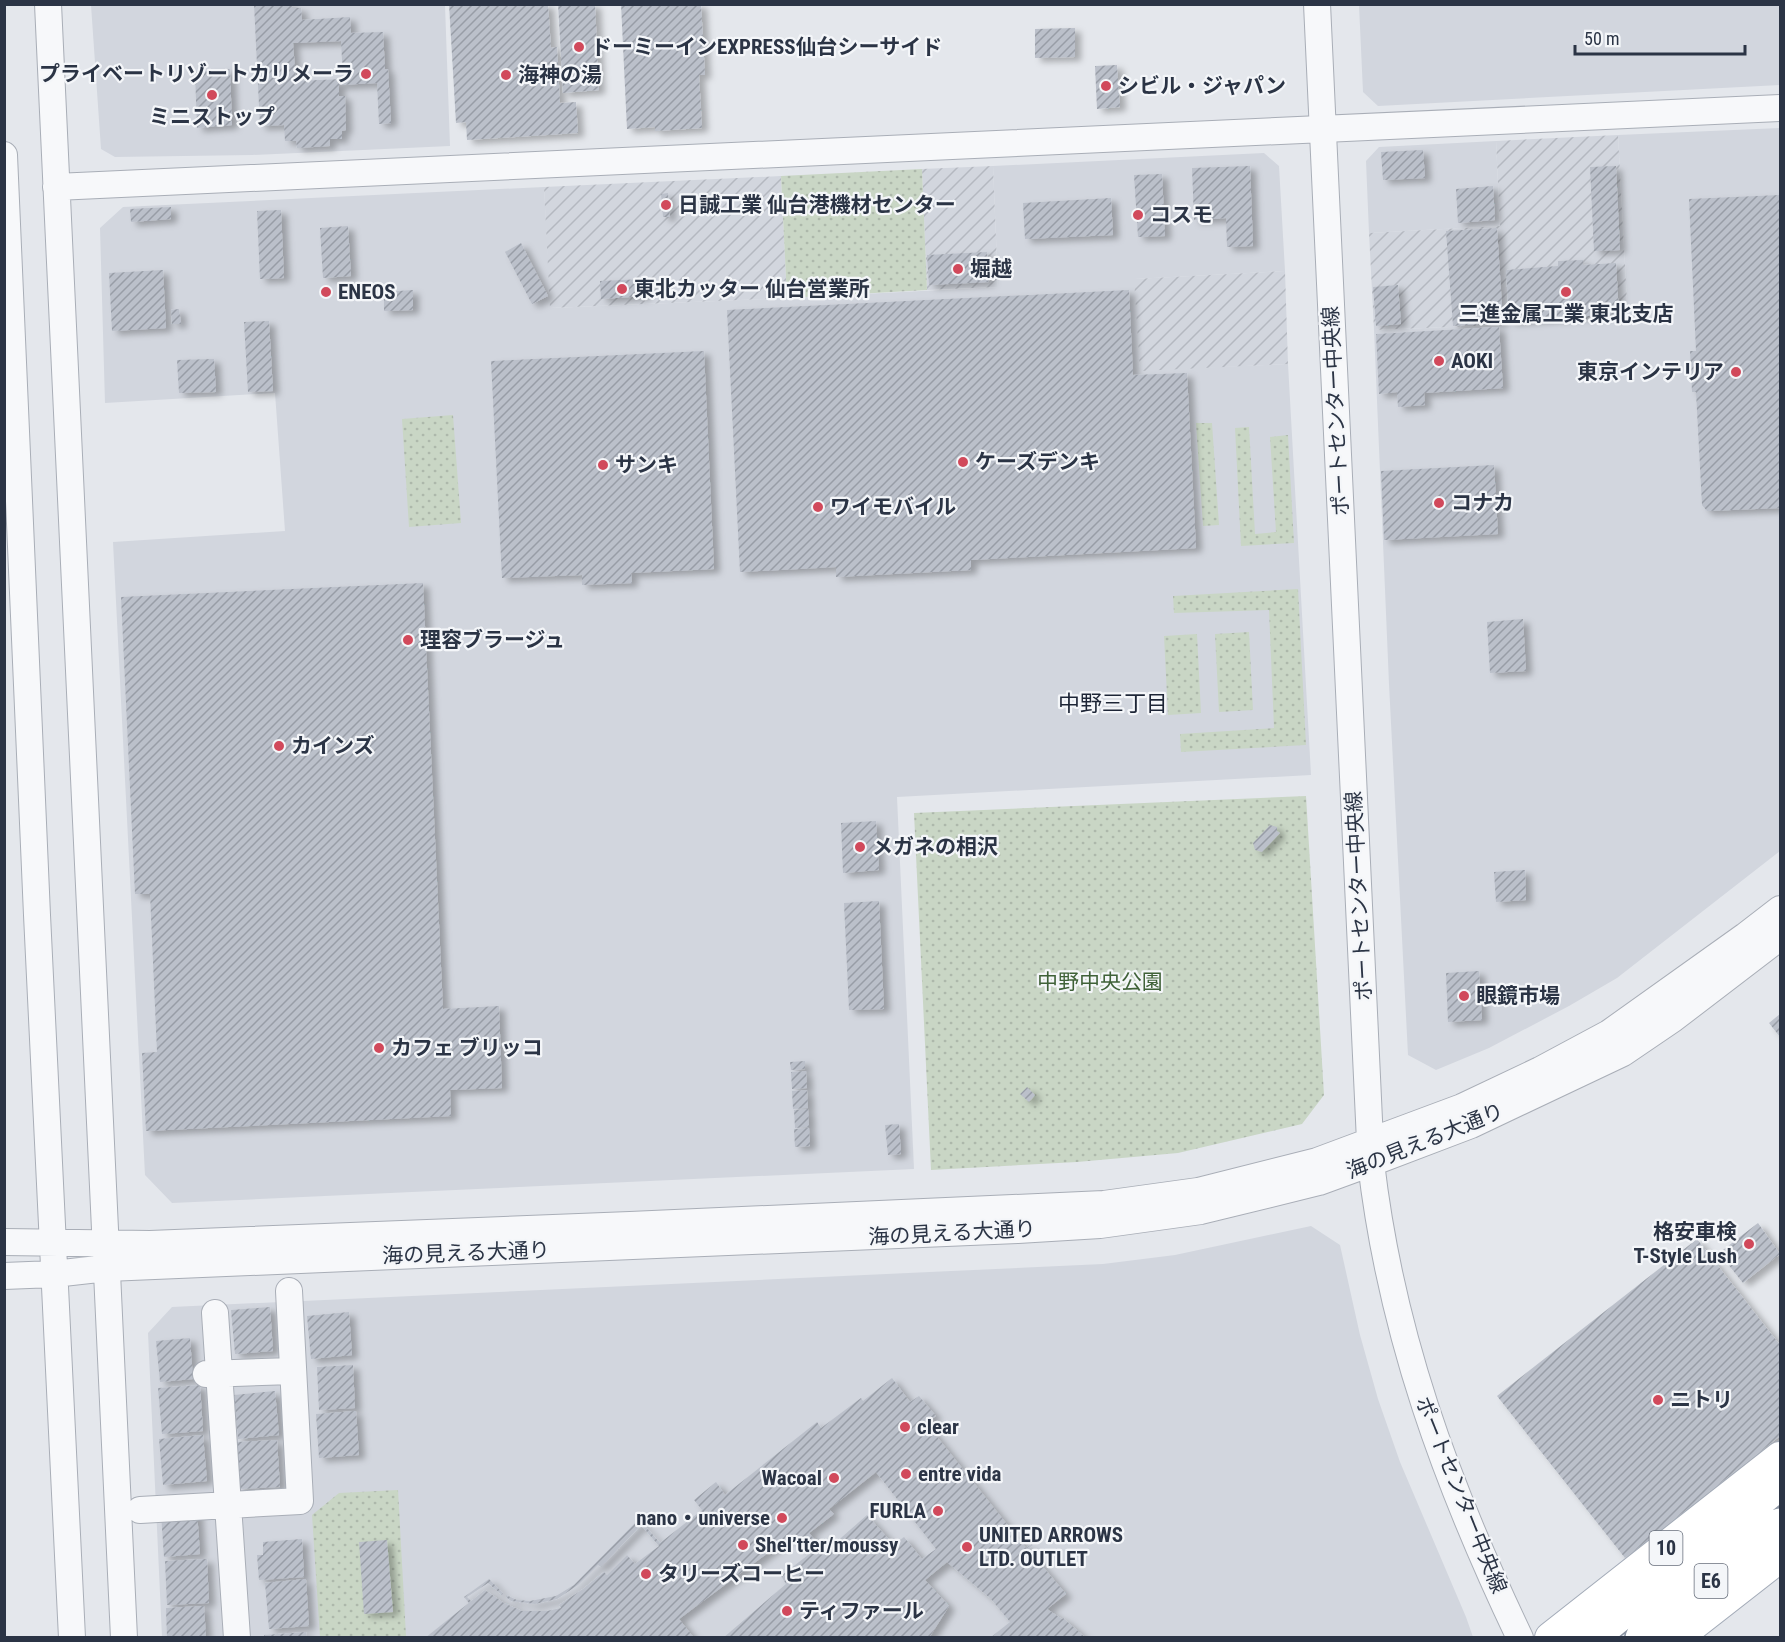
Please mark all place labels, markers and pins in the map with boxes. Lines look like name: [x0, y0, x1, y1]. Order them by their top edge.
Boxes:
place label: ドーミーインEXPRESS仙台シーサイド: [591, 35, 942, 59]
marker: ドーミーインEXPRESS仙台シーサイド: [572, 40, 586, 54]
place label: プライベートリゾートカリメーラ: [39, 62, 354, 86]
place label: 海神の湯: [518, 63, 602, 87]
marker: プライベートリゾートカリメーラ: [359, 67, 373, 81]
marker: 海神の湯: [499, 68, 513, 82]
place label: シビル・ジャパン: [1118, 74, 1286, 98]
marker: シビル・ジャパン: [1099, 79, 1113, 93]
marker: ミニストップ: [205, 88, 219, 102]
place label: ミニストップ: [149, 105, 275, 129]
place label: 日誠工業 仙台港機材センター: [678, 193, 956, 217]
marker: 日誠工業 仙台港機材センター: [659, 198, 673, 212]
place label: コスモ: [1150, 203, 1213, 227]
marker: コスモ: [1131, 208, 1145, 222]
place label: 堀越: [970, 257, 1012, 281]
marker: 堀越: [951, 262, 965, 276]
place label: 東北カッター 仙台営業所: [634, 277, 870, 301]
place label: ENEOS: [338, 280, 395, 304]
marker: 東北カッター 仙台営業所: [615, 282, 629, 296]
marker: ENEOS: [319, 285, 333, 299]
marker: 三進金属工業 東北支店: [1559, 285, 1573, 299]
place label: 三進金属工業 東北支店: [1459, 302, 1673, 326]
place label: AOKI: [1451, 349, 1493, 373]
marker: AOKI: [1432, 354, 1446, 368]
place label: 東京インテリア: [1577, 360, 1724, 384]
marker: 東京インテリア: [1729, 365, 1743, 379]
place label: ケーズデンキ: [975, 450, 1100, 474]
place label: サンキ: [615, 453, 678, 477]
marker: ケーズデンキ: [956, 455, 970, 469]
marker: サンキ: [596, 458, 610, 472]
place label: コナカ: [1451, 491, 1514, 515]
place label: ワイモバイル: [830, 495, 956, 519]
marker: コナカ: [1432, 496, 1446, 510]
marker: ワイモバイル: [811, 500, 825, 514]
place label: 理容ブラージュ: [420, 628, 565, 652]
marker: 理容ブラージュ: [401, 633, 415, 647]
place label: カインズ: [291, 734, 375, 758]
marker: カインズ: [272, 739, 286, 753]
place label: メガネの相沢: [872, 835, 998, 859]
marker: メガネの相沢: [853, 840, 867, 854]
place label: 眼鏡市場: [1476, 984, 1560, 1008]
marker: 眼鏡市場: [1457, 989, 1471, 1003]
place label: カフェ ブリッコ: [391, 1036, 543, 1060]
marker: カフェ ブリッコ: [372, 1041, 386, 1055]
place label: 格安車検 T-Style Lush: [1633, 1220, 1737, 1268]
marker: 格安車検 T-Style Lush: [1742, 1237, 1756, 1251]
place label: ニトリ: [1670, 1388, 1733, 1412]
marker: ニトリ: [1651, 1393, 1665, 1407]
place label: clear: [917, 1415, 959, 1439]
marker: clear: [898, 1420, 912, 1434]
place label: entre vida: [918, 1462, 1002, 1486]
place label: Wacoal: [761, 1466, 822, 1490]
marker: entre vida: [899, 1467, 913, 1481]
marker: Wacoal: [827, 1471, 841, 1485]
place label: FURLA: [870, 1499, 926, 1523]
marker: FURLA: [931, 1504, 945, 1518]
place label: nano・universe: [636, 1506, 770, 1530]
marker: nano・universe: [775, 1511, 789, 1525]
place label: UNITED ARROWS LTD. OUTLET: [979, 1523, 1123, 1571]
place label: Shel’tter/moussy: [755, 1533, 899, 1557]
marker: Shel’tter/moussy: [736, 1538, 750, 1552]
marker: UNITED ARROWS LTD. OUTLET: [960, 1540, 974, 1554]
place label: タリーズコーヒー: [658, 1562, 825, 1586]
marker: タリーズコーヒー: [639, 1567, 653, 1581]
place label: ティファール: [799, 1599, 924, 1623]
marker: ティファール: [780, 1604, 794, 1618]

